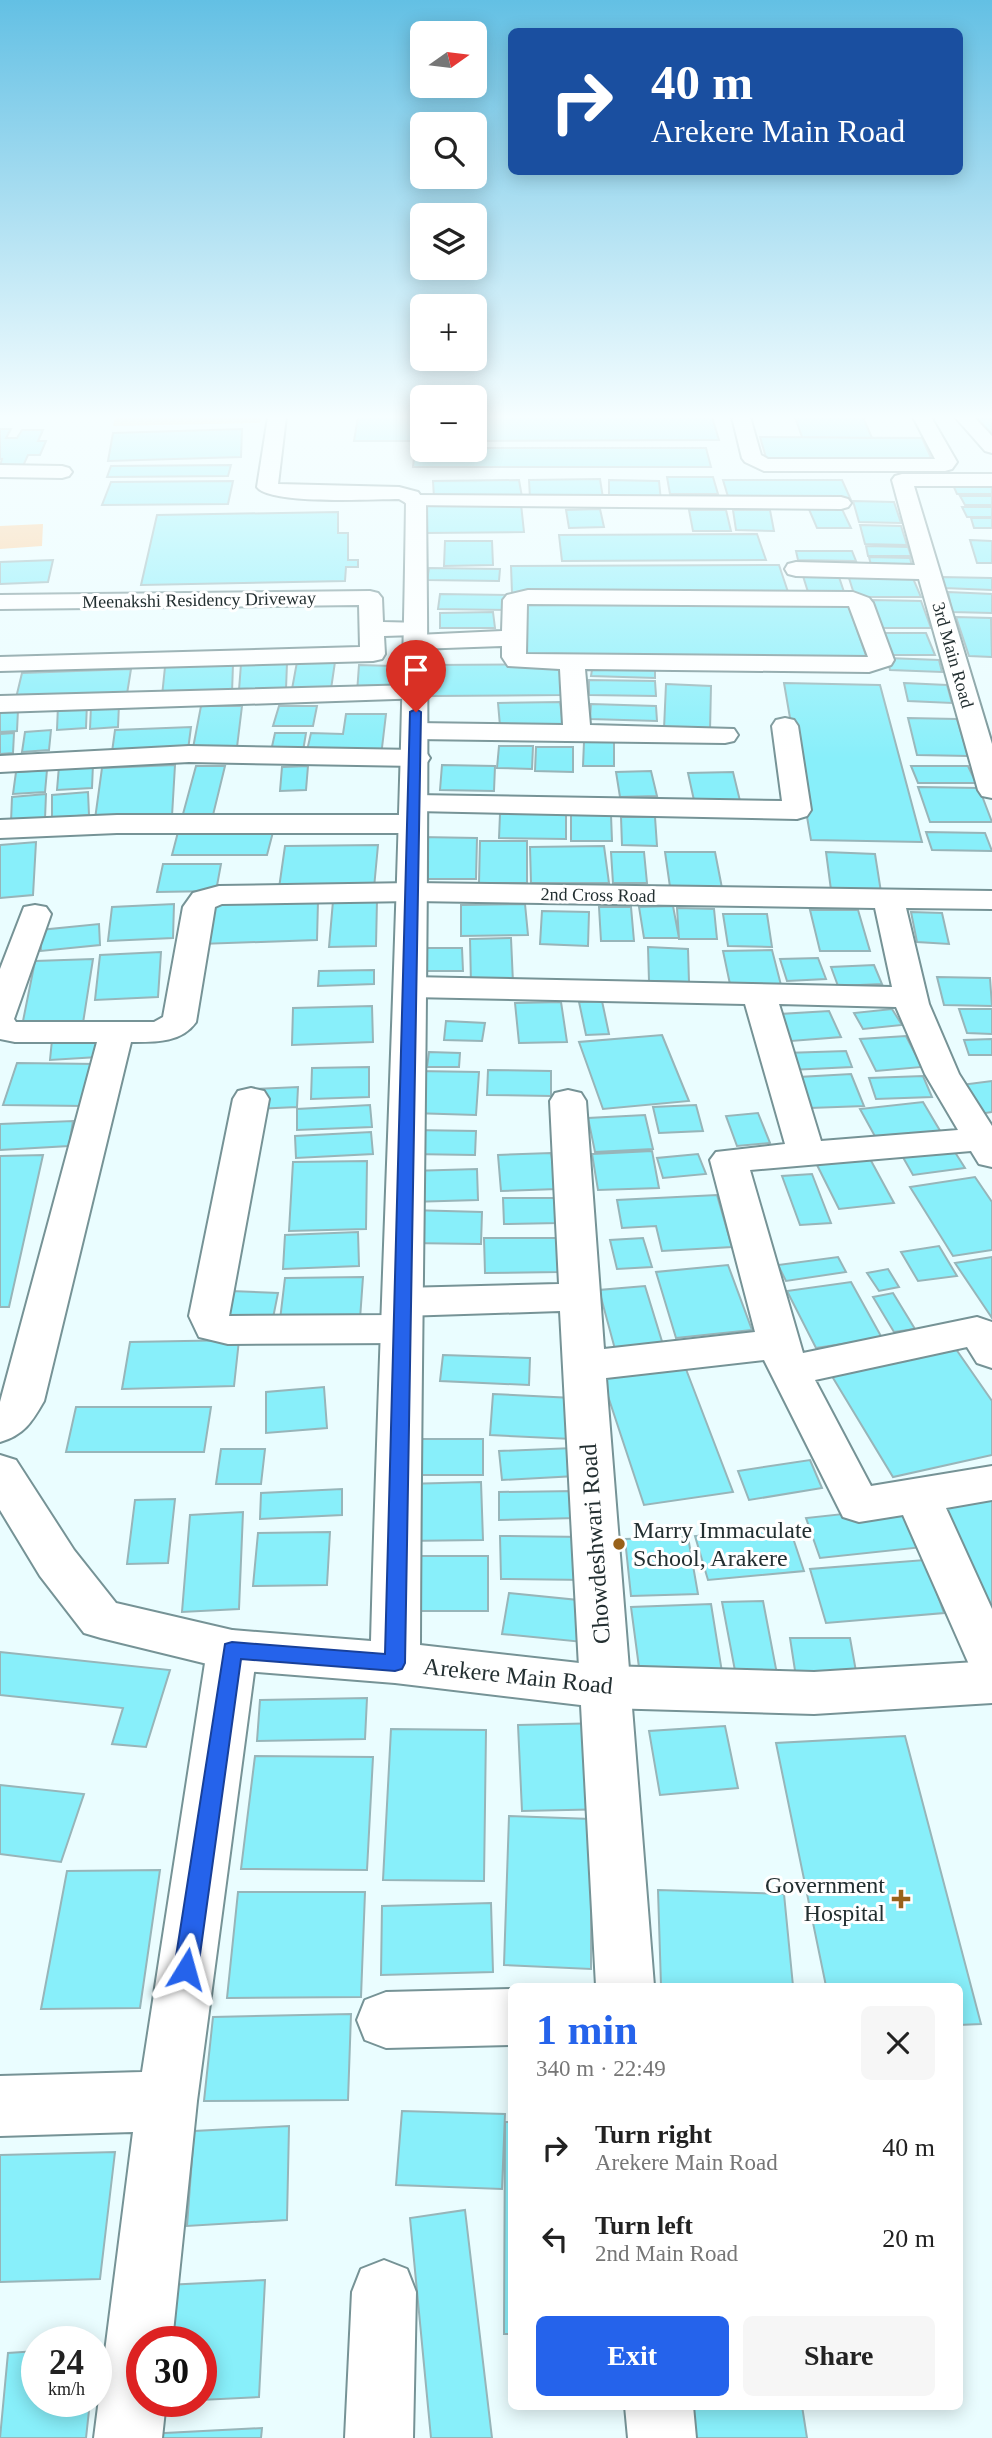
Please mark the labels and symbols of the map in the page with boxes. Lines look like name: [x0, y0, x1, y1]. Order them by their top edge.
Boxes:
north arrow: [410, 21, 486, 98]
street label: Meenakshi Residency Driveway: [82, 588, 316, 612]
street label: 3rd Main Road: [928, 600, 978, 710]
pin: [386, 640, 446, 712]
street label: 2nd Cross Road: [540, 884, 656, 906]
street label: Chowdeshwari Road: [575, 1443, 615, 1645]
place label: Marry Immaculate School, Arakere: [633, 1517, 812, 1571]
marker: Marry Immaculate School, Arakere: [611, 1536, 627, 1552]
street label: Arekere Main Road: [422, 1653, 614, 1699]
place label: Government Hospital: [765, 1872, 885, 1926]
marker: Government Hospital: [891, 1889, 911, 1909]
position arrow: [149, 1932, 223, 2006]
speed limit sign: 30: [126, 2326, 217, 2417]

